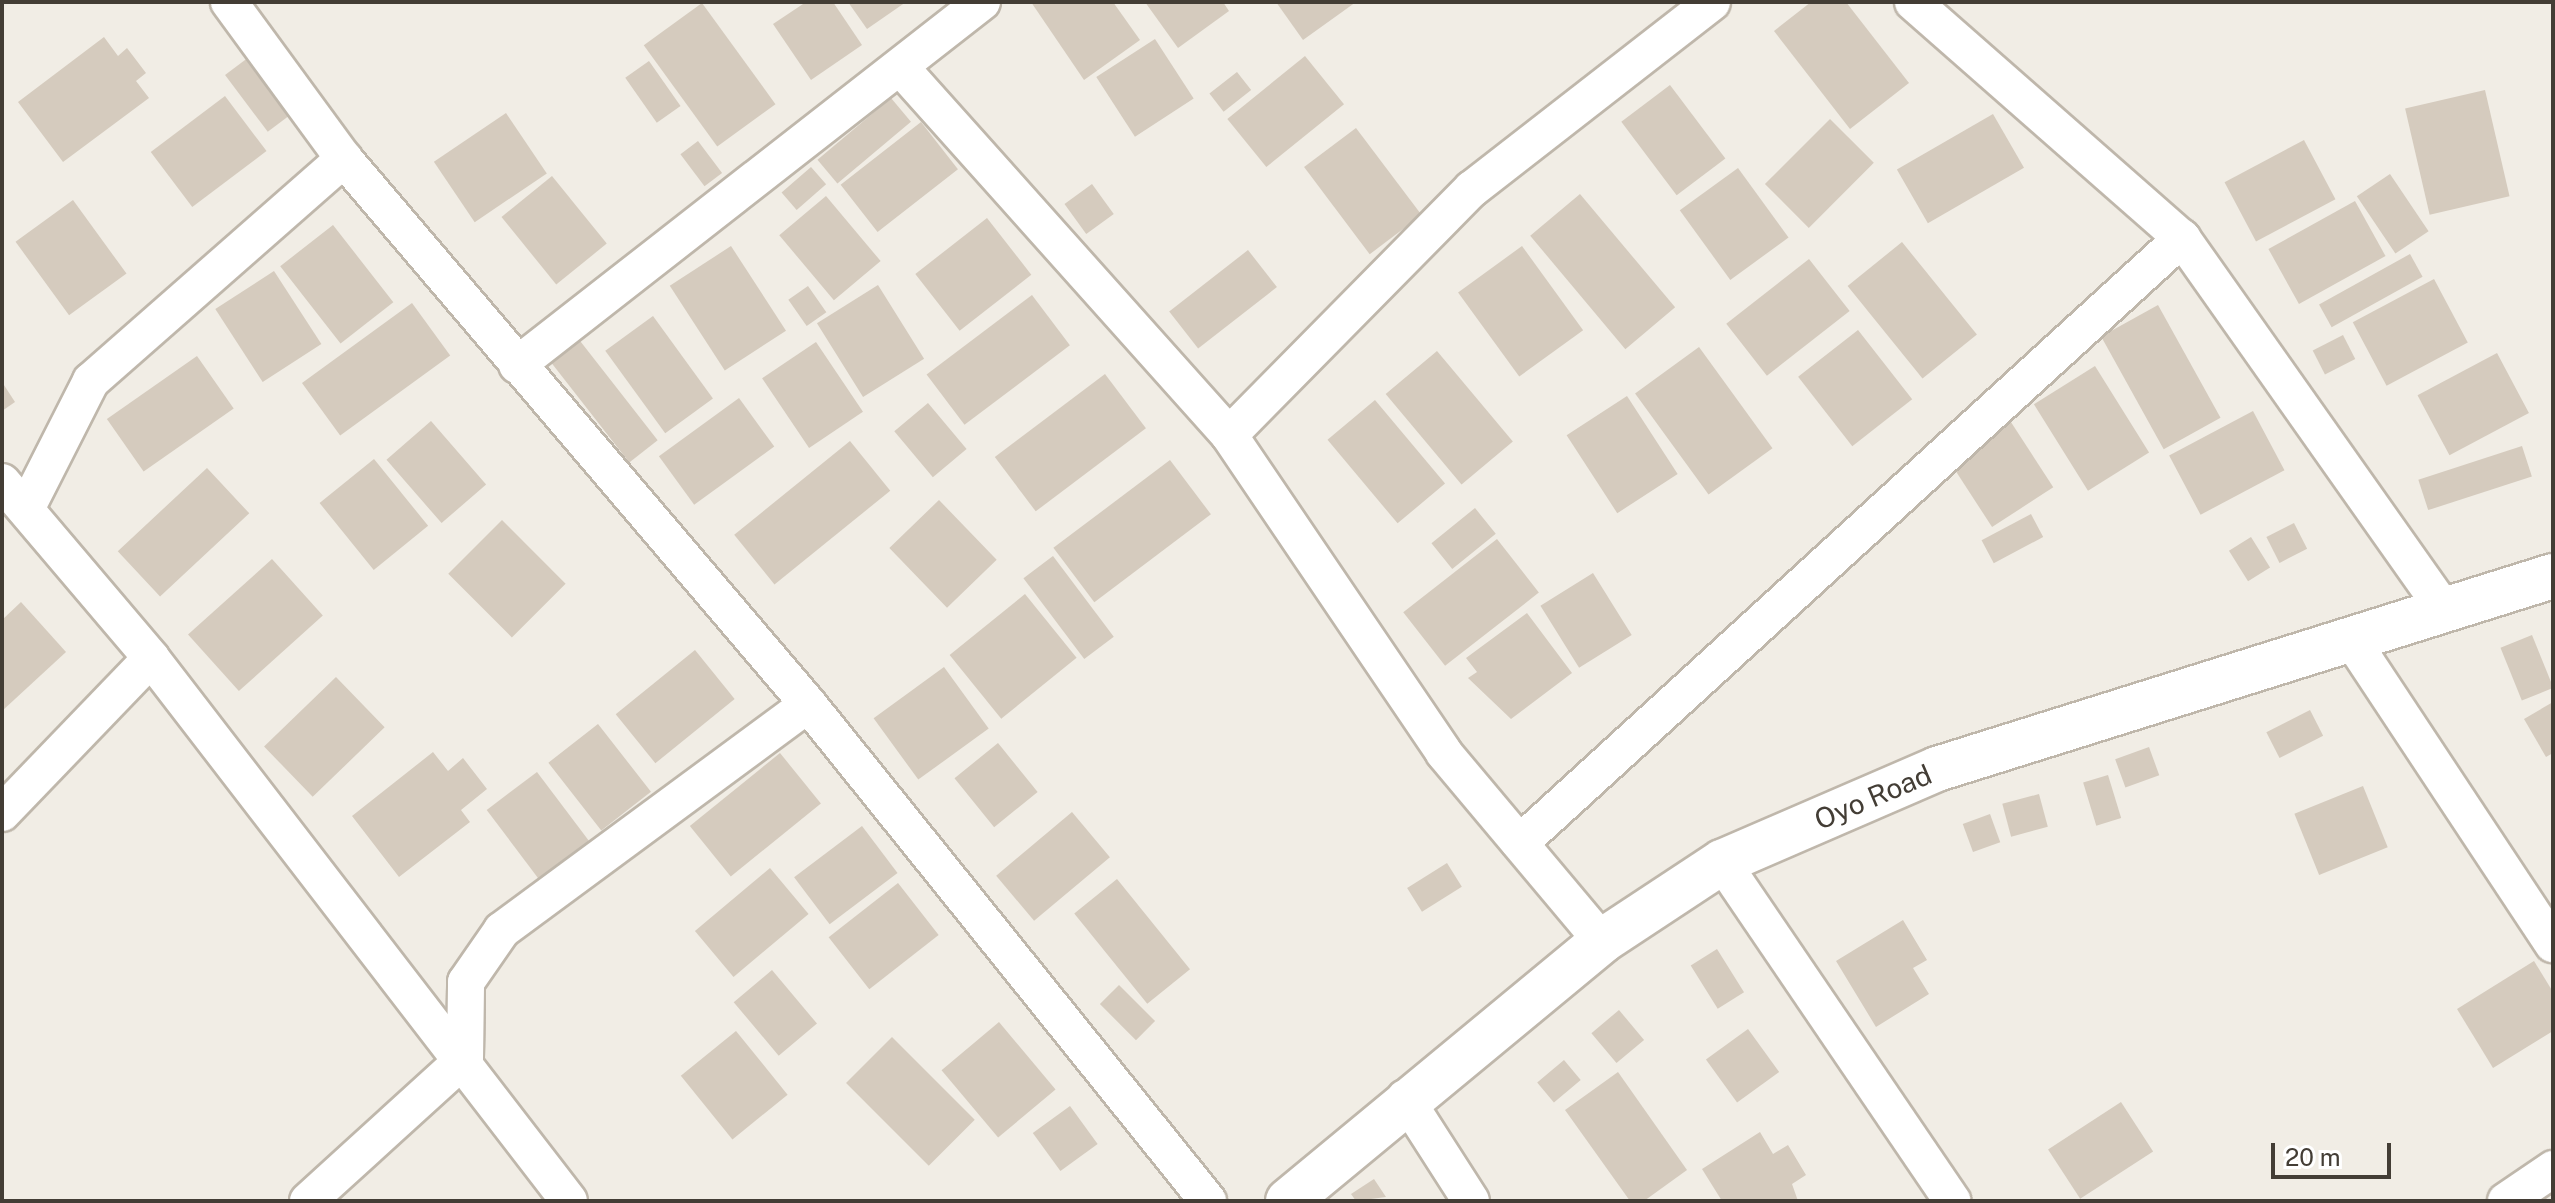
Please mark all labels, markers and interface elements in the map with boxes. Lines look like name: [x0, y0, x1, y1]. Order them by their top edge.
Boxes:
street label: Oyo Road: [1809, 757, 1937, 837]
scale bar: [2275, 1127, 2395, 1177]
text: 20 m: [2285, 1143, 2341, 1171]

